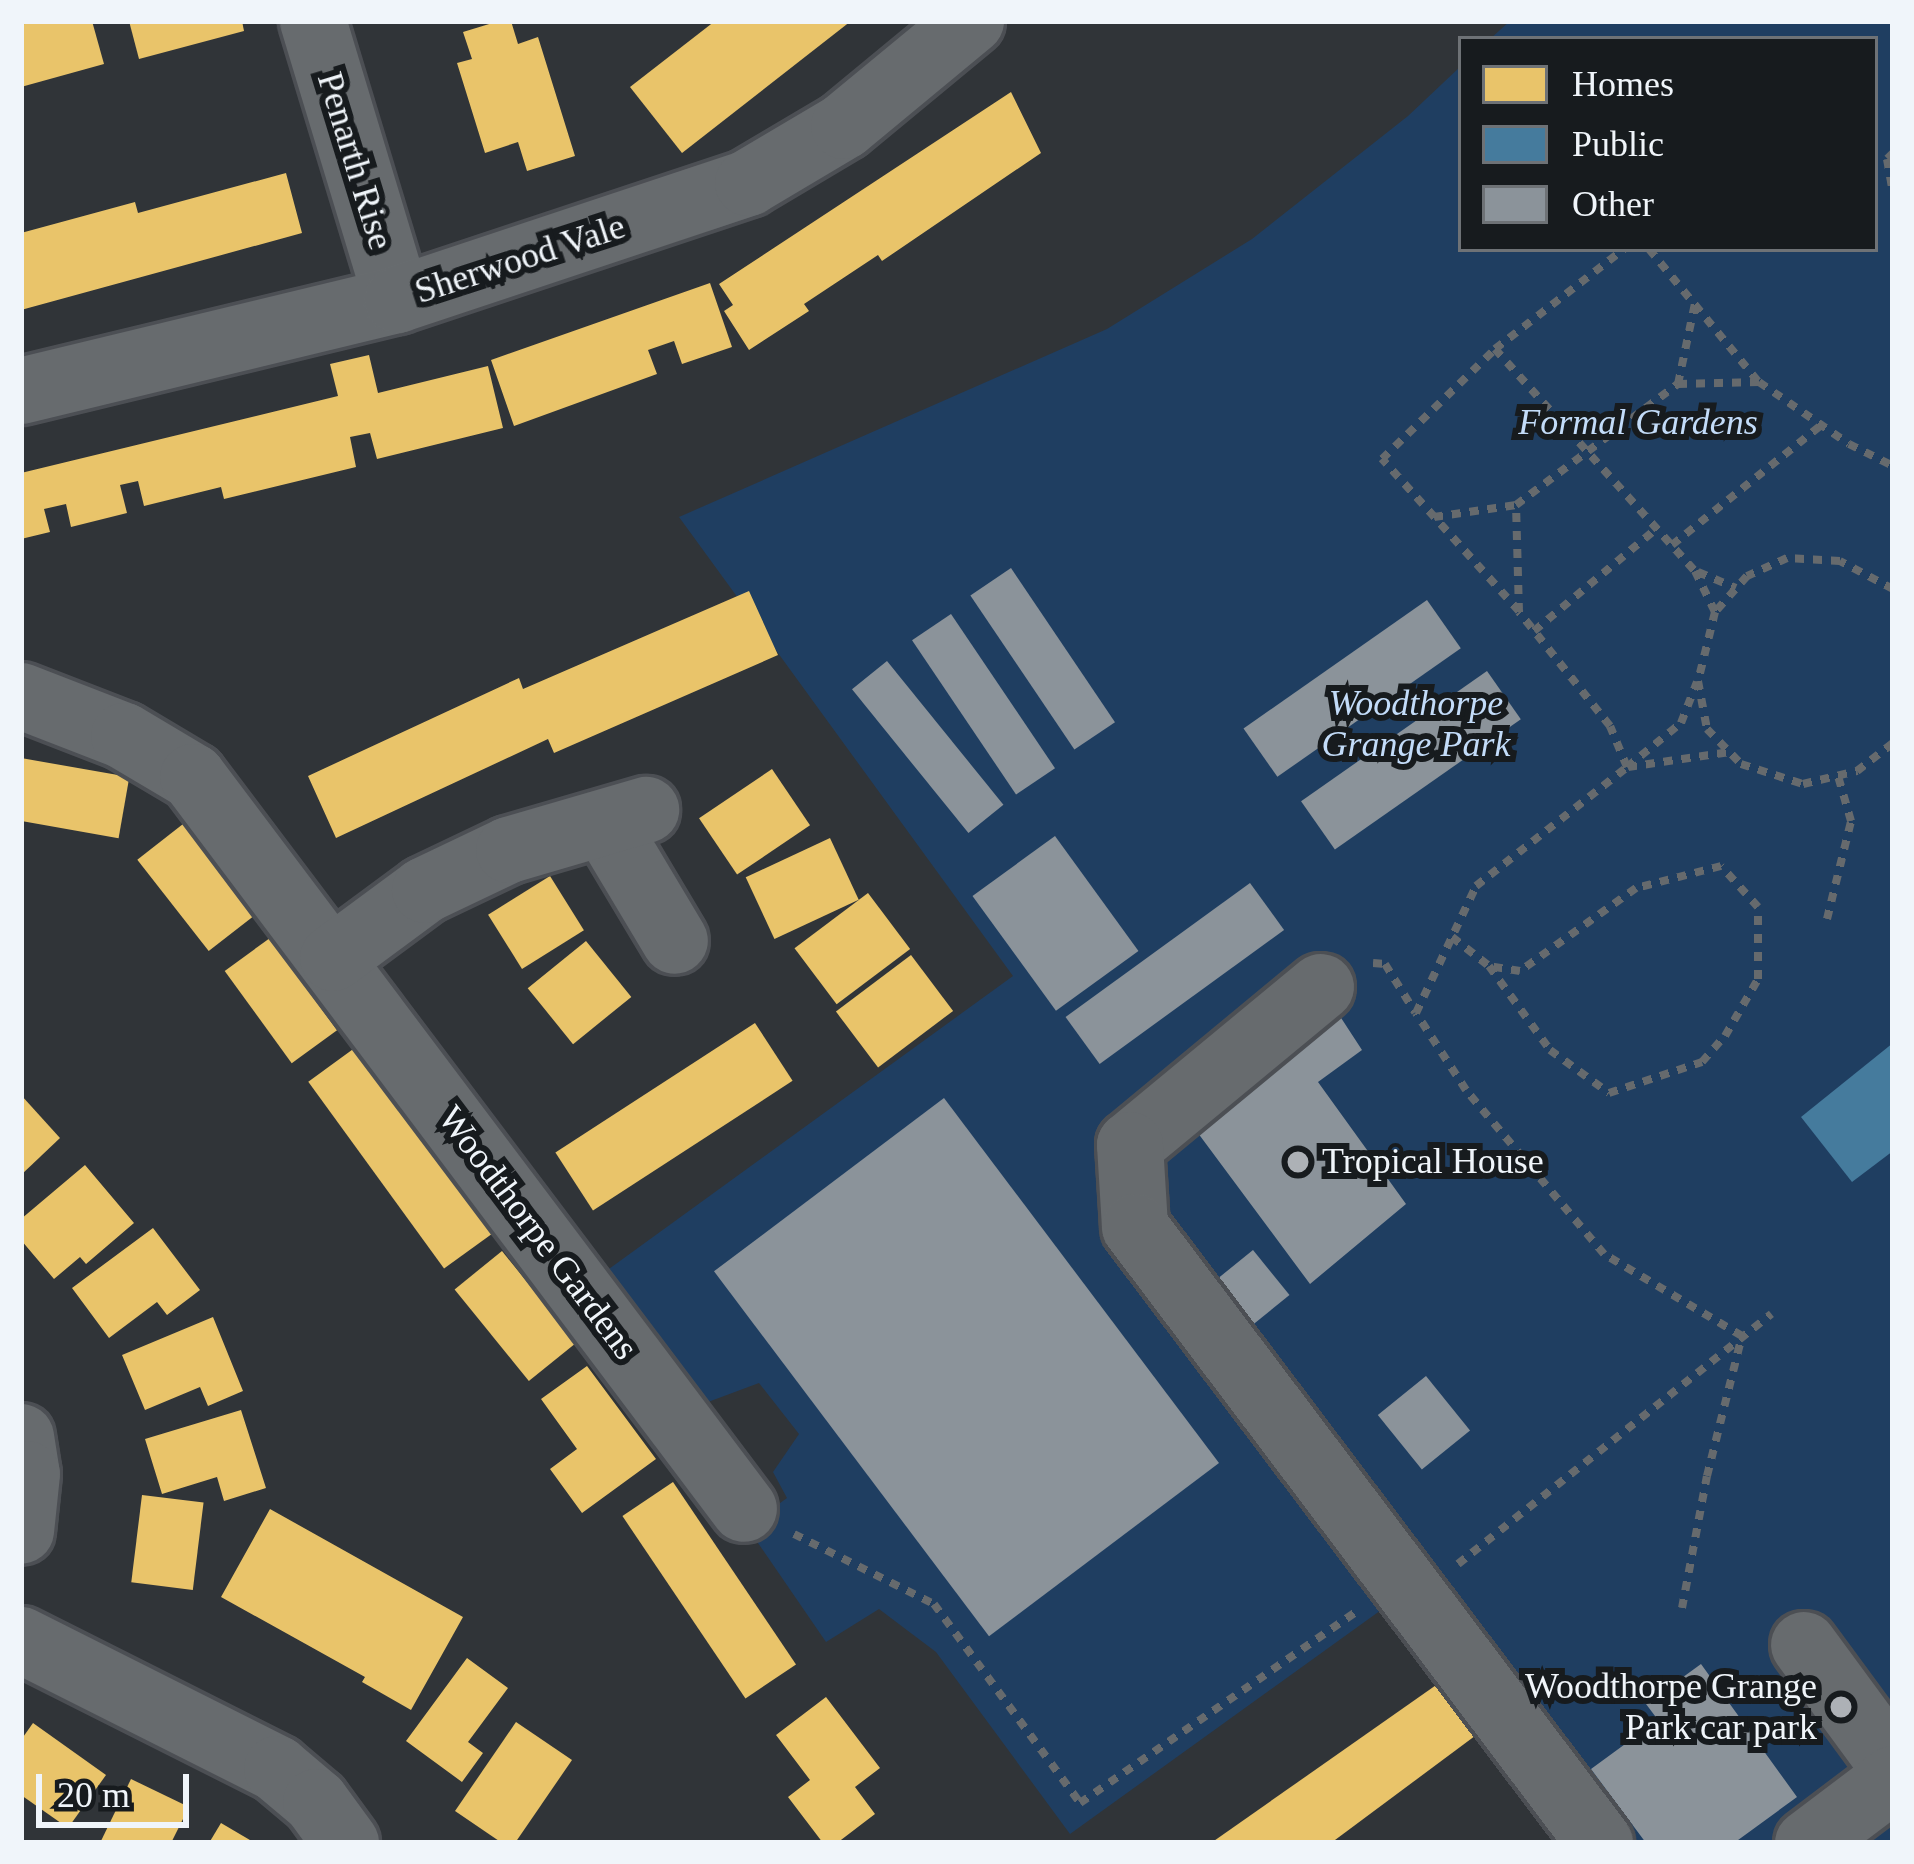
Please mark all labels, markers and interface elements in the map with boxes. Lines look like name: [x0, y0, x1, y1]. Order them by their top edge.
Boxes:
legend: [1458, 36, 1878, 252]
text: Homes: [1572, 64, 1674, 104]
street label: Penarth Rise: [308, 67, 402, 255]
text: Public: [1572, 124, 1664, 164]
text: Other: [1572, 184, 1654, 224]
street label: Sherwood Vale: [409, 205, 631, 313]
park label: Formal Gardens: [1518, 401, 1758, 445]
park label: Woodthorpe Grange Park: [1322, 681, 1510, 766]
street label: Woodthorpe Gardens: [429, 1098, 647, 1368]
place label: Tropical House: [1322, 1140, 1544, 1184]
marker: Tropical House: [1285, 1149, 1311, 1175]
place label: Woodthorpe Grange Park car park: [1525, 1664, 1817, 1749]
marker: Woodthorpe Grange Park car park: [1828, 1694, 1854, 1720]
scale bar: [42, 1750, 195, 1824]
text: 20 m: [57, 1775, 130, 1815]

